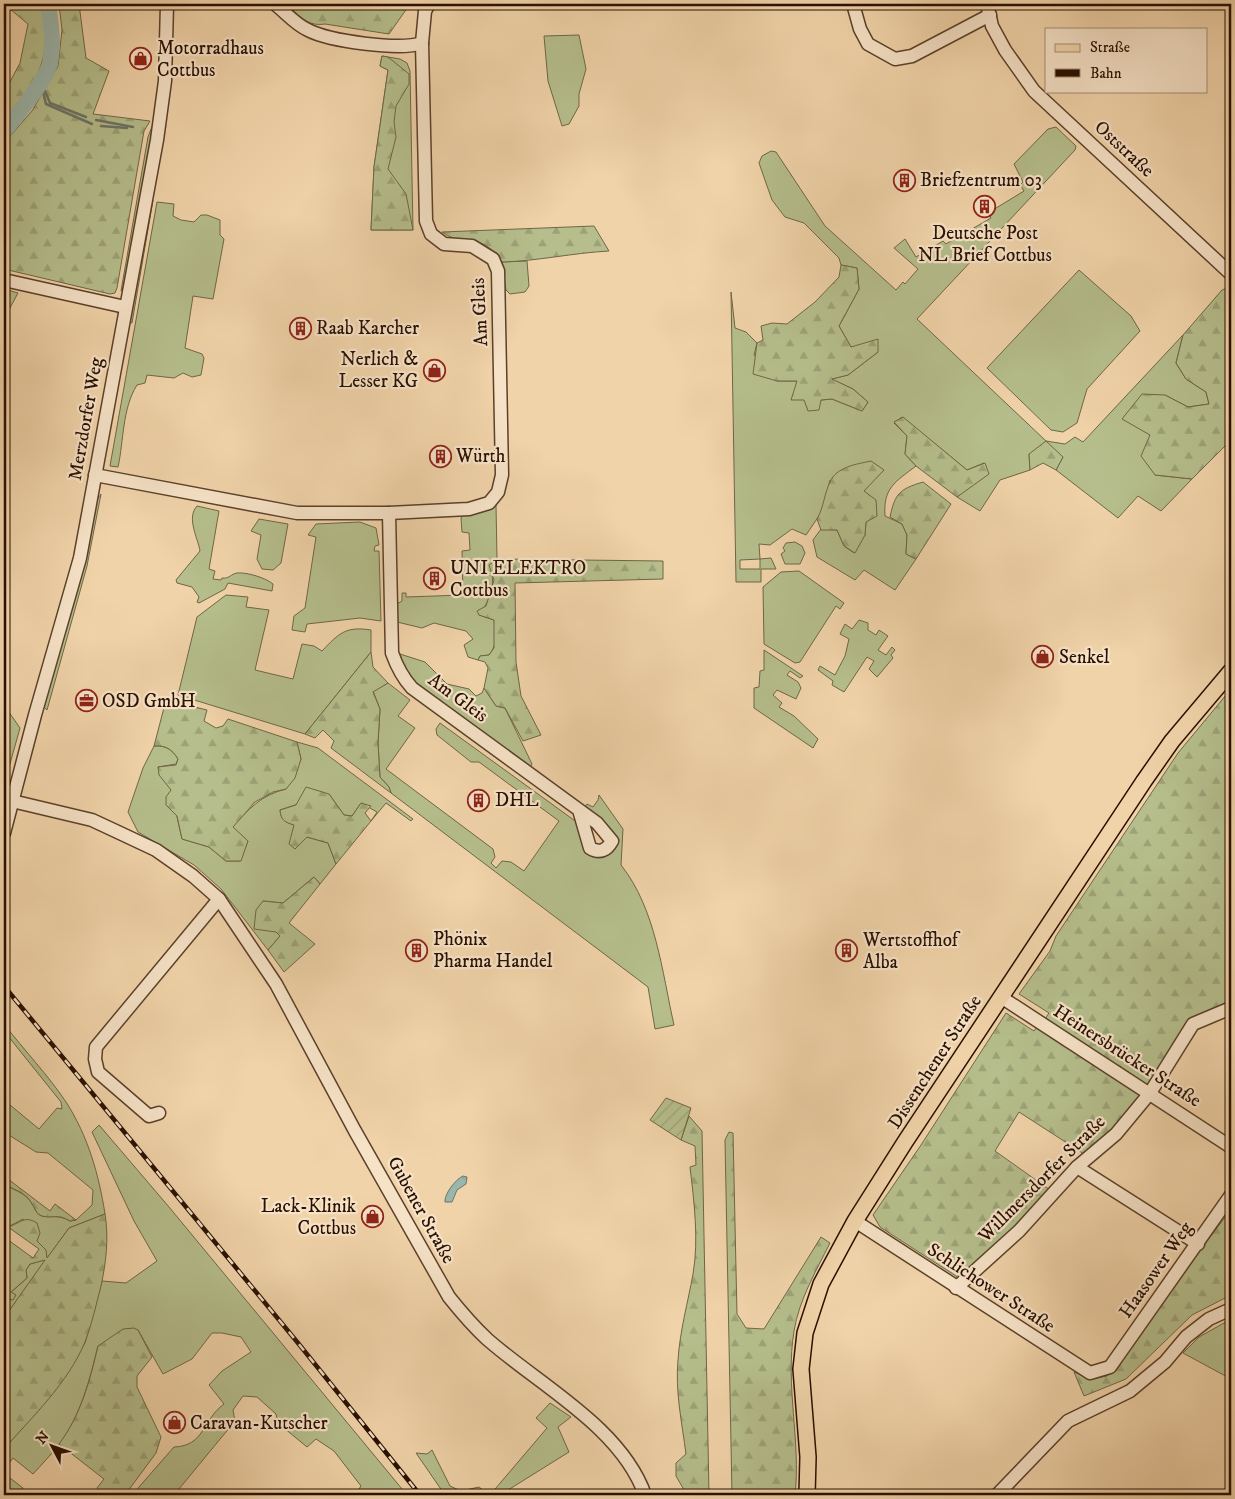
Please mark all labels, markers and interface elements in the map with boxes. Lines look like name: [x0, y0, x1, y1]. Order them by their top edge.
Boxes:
legend: [1045, 28, 1208, 92]
place label: Motorradhaus Cottbus: [157, 37, 264, 82]
text: Straße: [1090, 38, 1130, 57]
shop icon: Motorradhaus Cottbus: [129, 47, 153, 71]
text: Bahn: [1090, 64, 1122, 83]
street label: Oststraße: [1090, 116, 1159, 182]
building icon: Briefzentrum 03: [892, 168, 916, 192]
place label: Briefzentrum 03: [920, 169, 1042, 192]
building icon: Deutsche Post NL Brief Cottbus: [973, 195, 997, 219]
place label: Deutsche Post NL Brief Cottbus: [918, 222, 1052, 267]
street label: Am Gleis: [467, 277, 493, 347]
building icon: Raab Karcher: [288, 316, 312, 340]
place label: Raab Karcher: [316, 317, 419, 340]
place label: Nerlich & Lesser KG: [339, 348, 418, 393]
street label: Merzdorfer Weg: [64, 355, 108, 482]
shop icon: Nerlich & Lesser KG: [422, 358, 446, 382]
building icon: Würth: [428, 444, 452, 468]
place label: Würth: [455, 445, 506, 468]
place label: UNI ELEKTRO Cottbus: [450, 557, 586, 602]
building icon: UNI ELEKTRO Cottbus: [422, 567, 446, 591]
shop icon: Senkel: [1031, 645, 1055, 669]
place label: Senkel: [1059, 646, 1110, 669]
street label: Am Gleis: [424, 669, 492, 727]
office icon: OSD GmbH: [74, 689, 98, 713]
place label: OSD GmbH: [102, 690, 196, 713]
building icon: DHL: [467, 788, 491, 812]
place label: DHL: [495, 789, 539, 812]
place label: Phönix Pharma Handel: [433, 928, 553, 973]
place label: Wertstoffhof Alba: [862, 929, 961, 974]
building icon: Phönix Pharma Handel: [405, 938, 429, 962]
building icon: Wertstoffhof Alba: [835, 939, 859, 963]
street label: Dissenchener Straße: [883, 991, 987, 1133]
street label: Heinersbrücker Straße: [1049, 1000, 1205, 1112]
street label: Willmersdorfer Straße: [973, 1111, 1110, 1248]
street label: Gubener Straße: [382, 1153, 460, 1268]
place label: Lack-Klinik Cottbus: [261, 1195, 357, 1240]
shop icon: Lack-Klinik Cottbus: [360, 1205, 384, 1229]
street label: Haasower Weg: [1114, 1217, 1198, 1323]
street label: Schlichower Straße: [923, 1238, 1059, 1338]
shop icon: Caravan-Kutscher: [162, 1411, 186, 1435]
place label: Caravan-Kutscher: [190, 1412, 328, 1435]
north arrow: [28, 1422, 78, 1472]
text: N: [32, 1428, 54, 1448]

